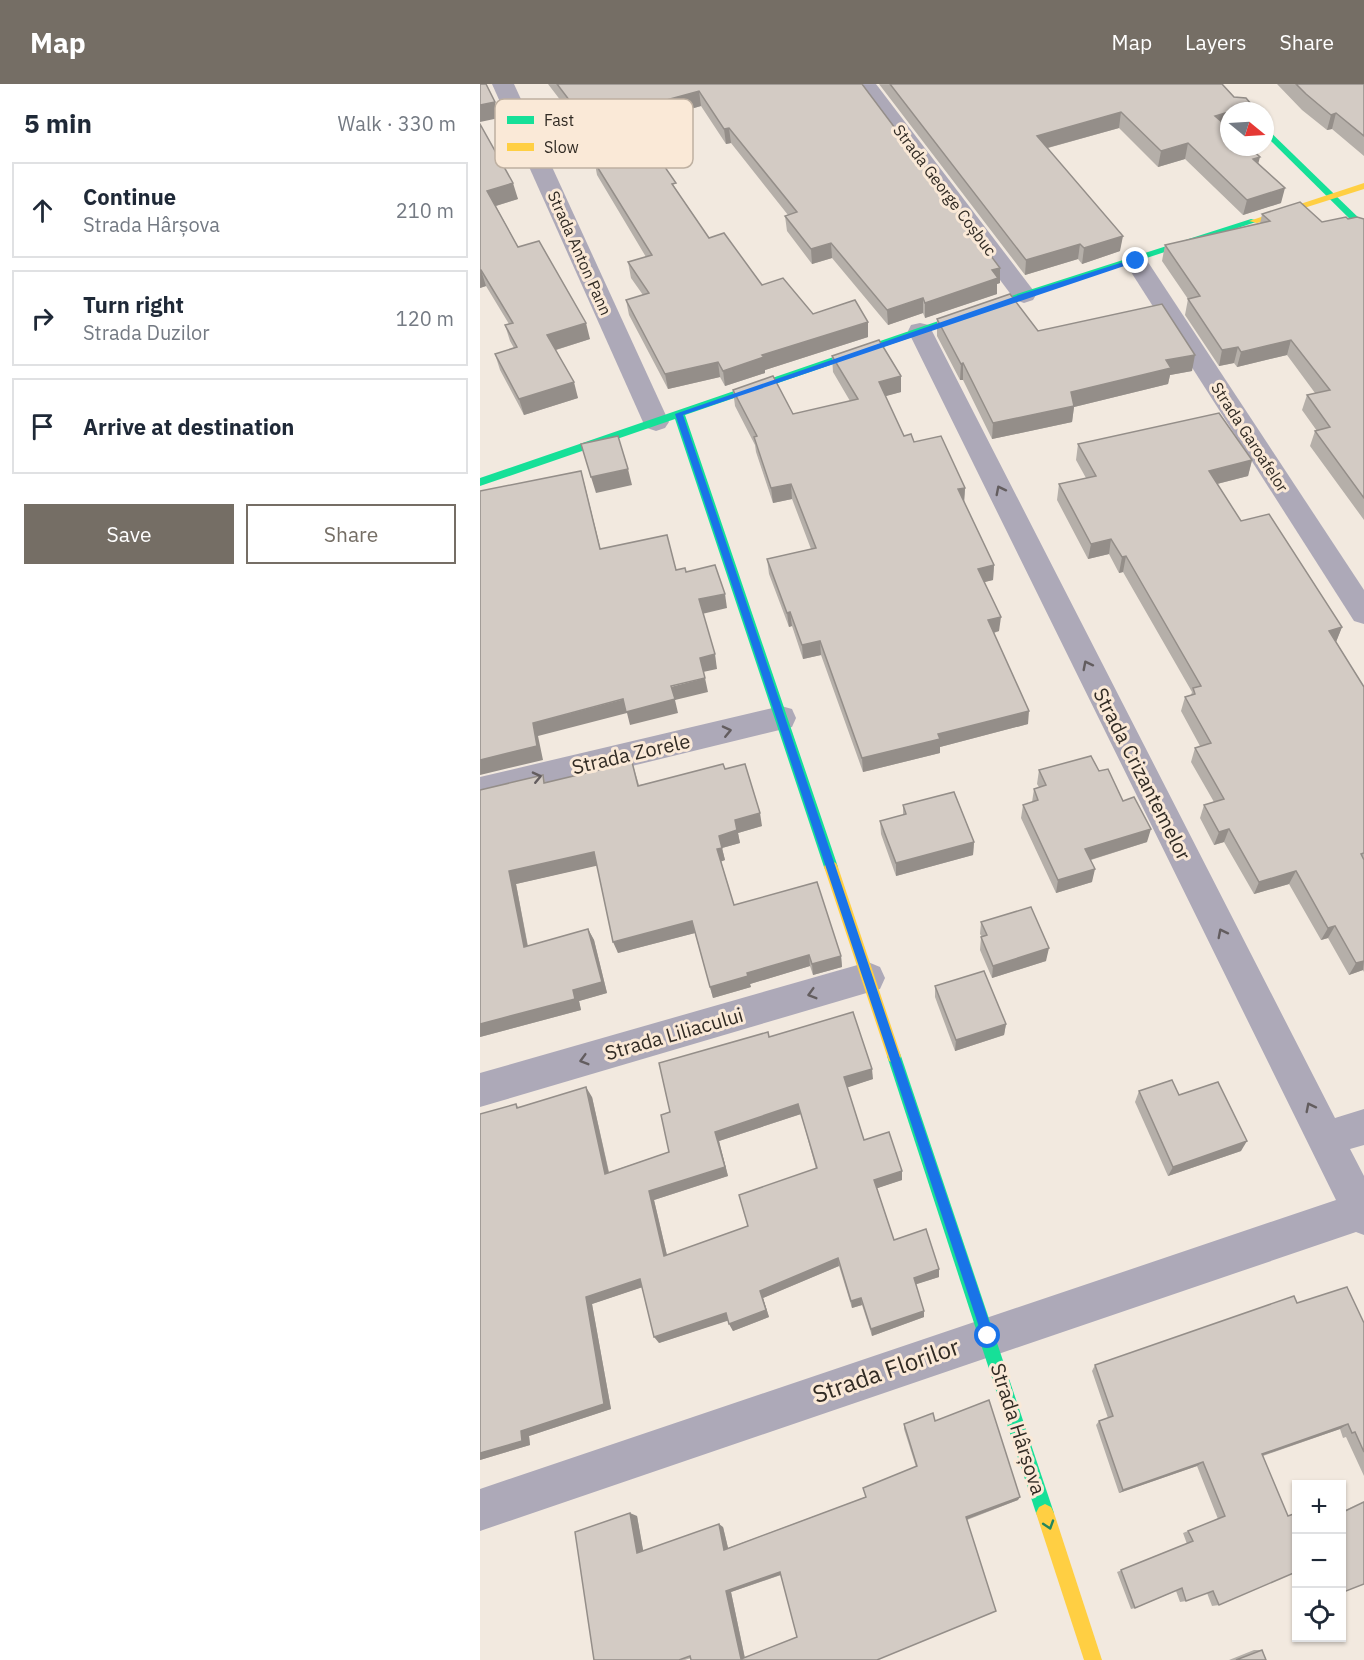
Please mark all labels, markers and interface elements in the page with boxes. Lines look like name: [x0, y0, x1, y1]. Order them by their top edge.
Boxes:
text: Map: [30, 24, 86, 61]
text: Map: [1112, 28, 1152, 56]
text: Layers: [1185, 28, 1247, 56]
text: Share: [1280, 28, 1334, 56]
legend: [495, 99, 693, 168]
north arrow: [1220, 102, 1274, 156]
text: 5 min: [24, 106, 92, 140]
text: Walk · 330 m: [338, 110, 456, 137]
text: Fast: [544, 110, 574, 130]
street label: Strada George Coșbuc: [889, 120, 1001, 260]
text: Slow: [544, 137, 579, 157]
text: Continue: [83, 182, 176, 211]
street label: Strada Anton Pann: [544, 188, 616, 318]
icon: ahead: [26, 194, 59, 227]
text: 210 m: [396, 197, 454, 224]
text: Strada Hârșova: [83, 211, 220, 238]
route end: [1122, 247, 1148, 273]
text: Turn right: [83, 290, 184, 319]
icon: right: [26, 302, 59, 335]
text: 120 m: [396, 305, 454, 332]
text: Strada Duzilor: [83, 319, 210, 346]
street label: Strada Garoafelor: [1207, 378, 1293, 496]
icon: arrive: [26, 410, 59, 443]
text: Arrive at destination: [83, 412, 294, 441]
one-way arrow: [996, 486, 1007, 497]
button: Save: [24, 504, 234, 564]
button: Share: [246, 504, 456, 564]
one-way arrow: [1083, 660, 1095, 671]
street label: Strada Crizantemelor: [1087, 683, 1198, 865]
one-way arrow: [721, 726, 731, 739]
street label: Strada Zorele: [569, 727, 693, 780]
one-way arrow: [532, 771, 542, 784]
one-way arrow: [1218, 928, 1229, 939]
one-way arrow: [807, 987, 817, 999]
street label: Strada Liliacului: [601, 1001, 746, 1066]
one-way arrow: [579, 1053, 590, 1065]
one-way arrow: [1305, 1102, 1317, 1113]
route start: [974, 1322, 1000, 1348]
street label: Strada Florilor: [808, 1330, 964, 1410]
street label: Strada Hârșova: [984, 1360, 1053, 1498]
map controls: [1292, 1480, 1346, 1642]
button: +: [1292, 1480, 1346, 1534]
one-way arrow: [1042, 1519, 1054, 1530]
button: −: [1292, 1534, 1346, 1588]
button: locate: [1292, 1588, 1346, 1642]

